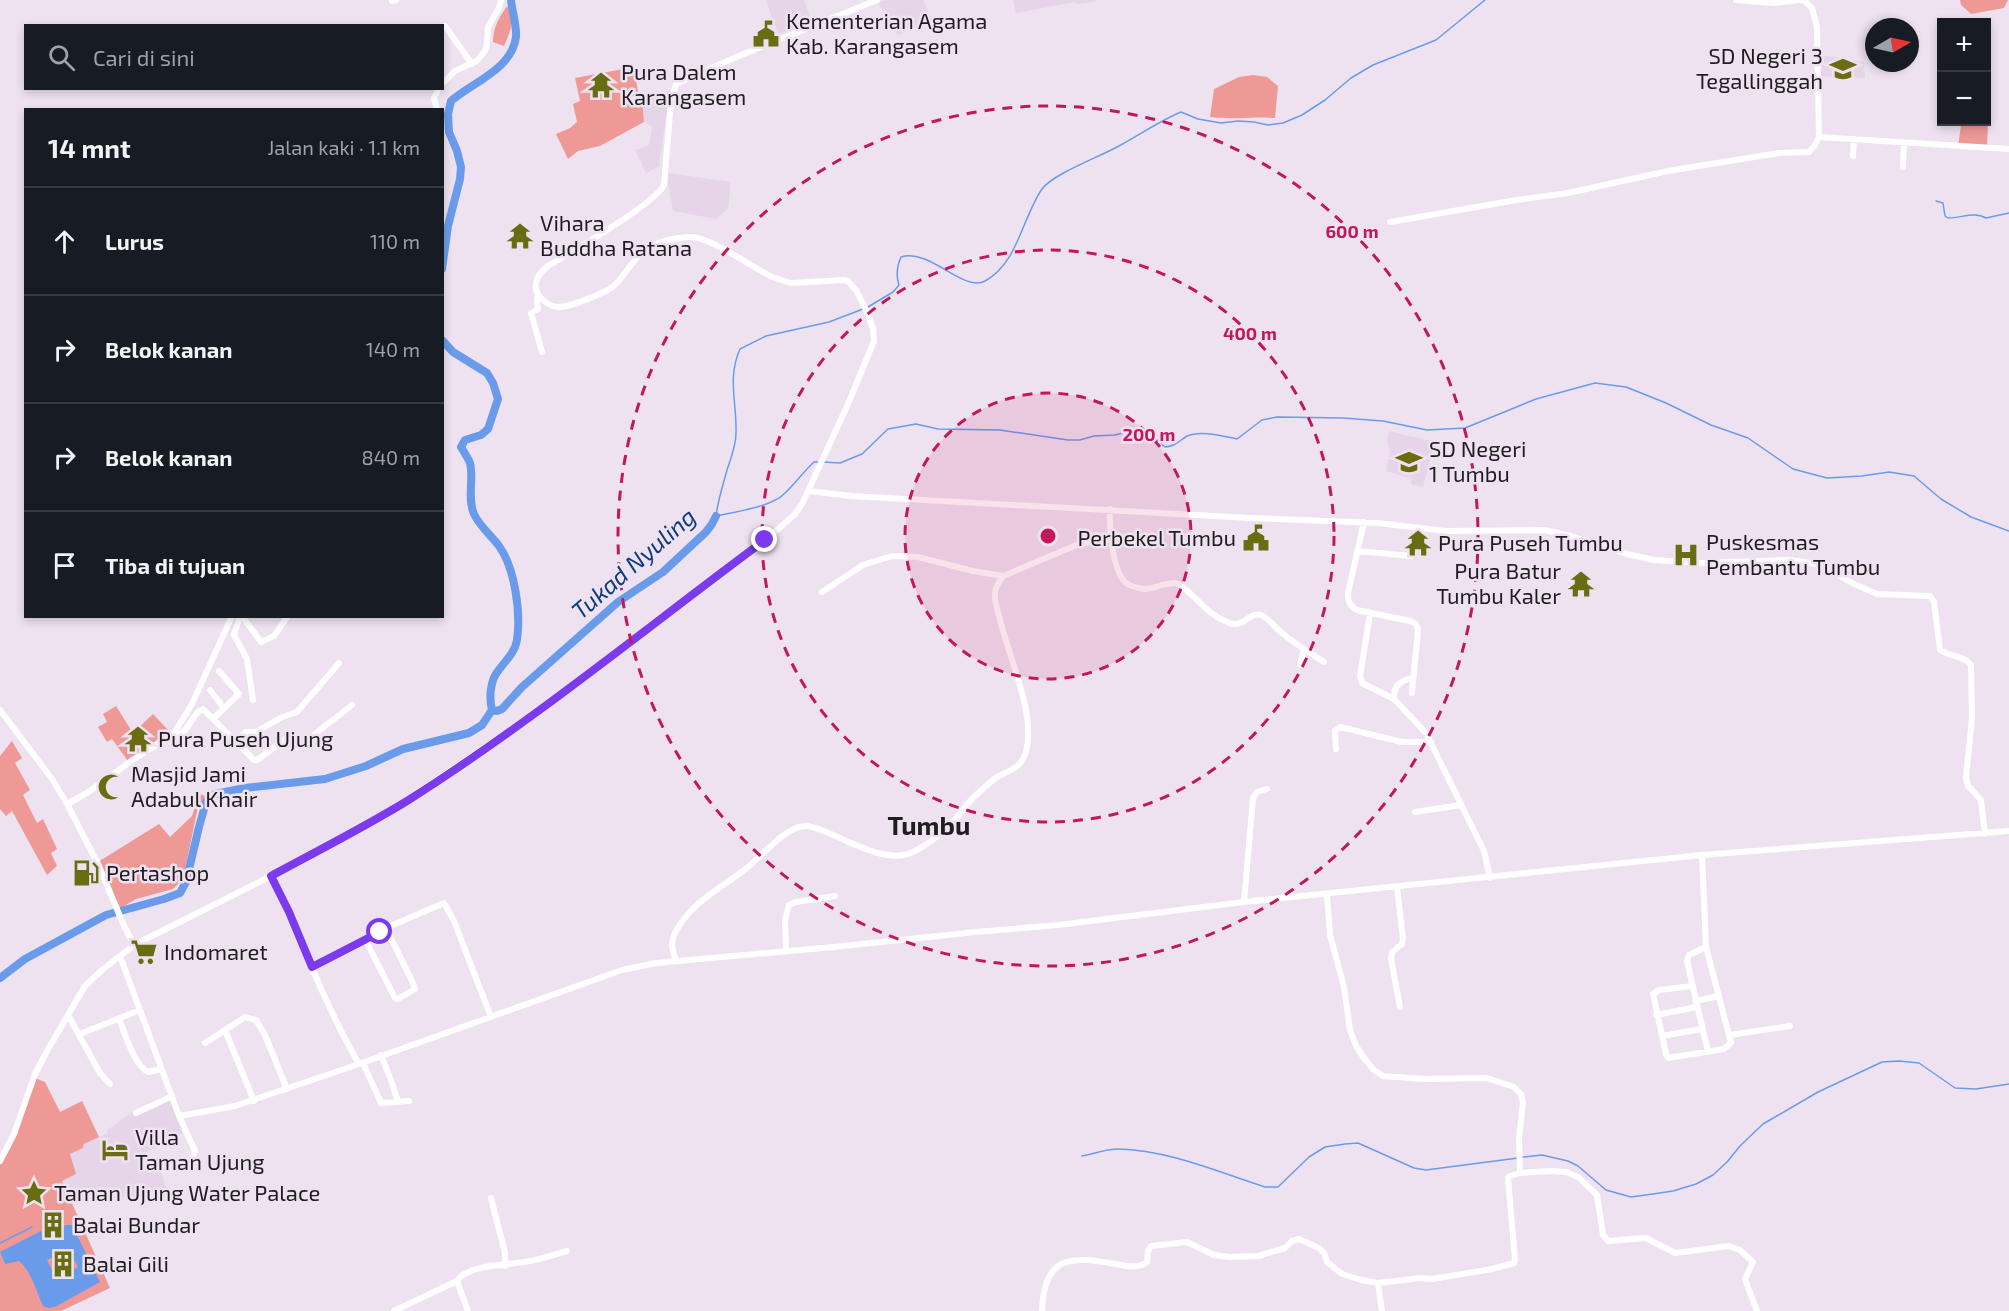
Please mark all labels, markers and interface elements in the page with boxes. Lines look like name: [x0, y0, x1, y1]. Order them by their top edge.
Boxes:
place label: Kementerian Agama Kab. Karangasem: [786, 7, 987, 58]
north arrow: [1865, 18, 1919, 72]
map controls: [1937, 18, 1991, 126]
button: +: [1937, 18, 1991, 72]
public building icon: Kementerian Agama Kab. Karangasem: [751, 19, 781, 49]
search box: [24, 24, 444, 90]
icon: search: [45, 41, 78, 74]
place label: SD Negeri 3 Tegallinggah: [1696, 42, 1823, 93]
text: Cari di sini: [93, 44, 195, 70]
school or university icon: SD Negeri 3 Tegallinggah: [1828, 54, 1858, 84]
place label: Pura Dalem Karangasem: [621, 58, 746, 109]
temple icon: Pura Dalem Karangasem: [586, 70, 616, 100]
button: −: [1937, 72, 1991, 126]
text: 14 mnt: [48, 132, 131, 163]
text: Jalan kaki · 1.1 km: [267, 135, 420, 159]
place label: Vihara Buddha Ratana: [540, 209, 692, 260]
text: 600 m: [1325, 220, 1379, 242]
temple icon: Vihara Buddha Ratana: [505, 221, 535, 251]
icon: ahead: [48, 225, 81, 258]
text: Lurus: [105, 228, 164, 254]
text: 110 m: [370, 229, 420, 253]
text: 400 m: [1223, 322, 1277, 344]
icon: right: [48, 333, 81, 366]
text: Belok kanan: [105, 336, 232, 362]
text: 140 m: [366, 337, 420, 361]
text: 200 m: [1123, 423, 1175, 445]
place label: SD Negeri 1 Tumbu: [1429, 435, 1526, 486]
icon: right: [48, 441, 81, 474]
text: Belok kanan: [105, 444, 232, 470]
text: 840 m: [362, 445, 420, 469]
school or university icon: SD Negeri 1 Tumbu: [1394, 447, 1424, 477]
water label: Tukad Nyuling: [565, 501, 701, 625]
public building icon: Perbekel Tumbu: [1241, 523, 1271, 553]
place label: Perbekel Tumbu: [1077, 524, 1236, 550]
route end: [751, 526, 777, 552]
centre of rings: [1038, 526, 1058, 546]
temple icon: Pura Puseh Tumbu: [1403, 528, 1433, 558]
place label: Puskesmas Pembantu Tumbu: [1706, 528, 1880, 579]
place label: Pura Puseh Tumbu: [1438, 529, 1623, 555]
hospital icon: Puskesmas Pembantu Tumbu: [1671, 540, 1701, 570]
icon: arrive: [48, 549, 81, 582]
text: Tiba di tujuan: [105, 552, 245, 578]
place label: Pura Batur Tumbu Kaler: [1436, 557, 1561, 608]
temple icon: Pura Batur Tumbu Kaler: [1566, 569, 1596, 599]
temple icon: Pura Puseh Ujung: [123, 724, 153, 754]
place label: Pura Puseh Ujung: [158, 725, 333, 752]
place label: Masjid Jami Adabul Khair: [131, 760, 258, 811]
mosque icon: Masjid Jami Adabul Khair: [96, 772, 126, 802]
district label: Tumbu: [888, 809, 970, 840]
fuel station icon: Pertashop: [71, 858, 101, 888]
place label: Pertashop: [106, 859, 209, 885]
route start: [366, 918, 392, 944]
supermarket icon: Indomaret: [129, 937, 159, 967]
place label: Indomaret: [164, 938, 268, 964]
place label: Villa Taman Ujung: [135, 1123, 265, 1175]
hotel icon: Villa Taman Ujung: [100, 1135, 130, 1165]
place icon: Taman Ujung Water Palace: [19, 1178, 49, 1208]
place label: Taman Ujung Water Palace: [54, 1179, 320, 1206]
building icon: Balai Bundar: [38, 1210, 68, 1240]
place label: Balai Bundar: [73, 1211, 200, 1237]
building icon: Balai Gili: [48, 1249, 78, 1279]
place label: Balai Gili: [83, 1250, 169, 1276]

